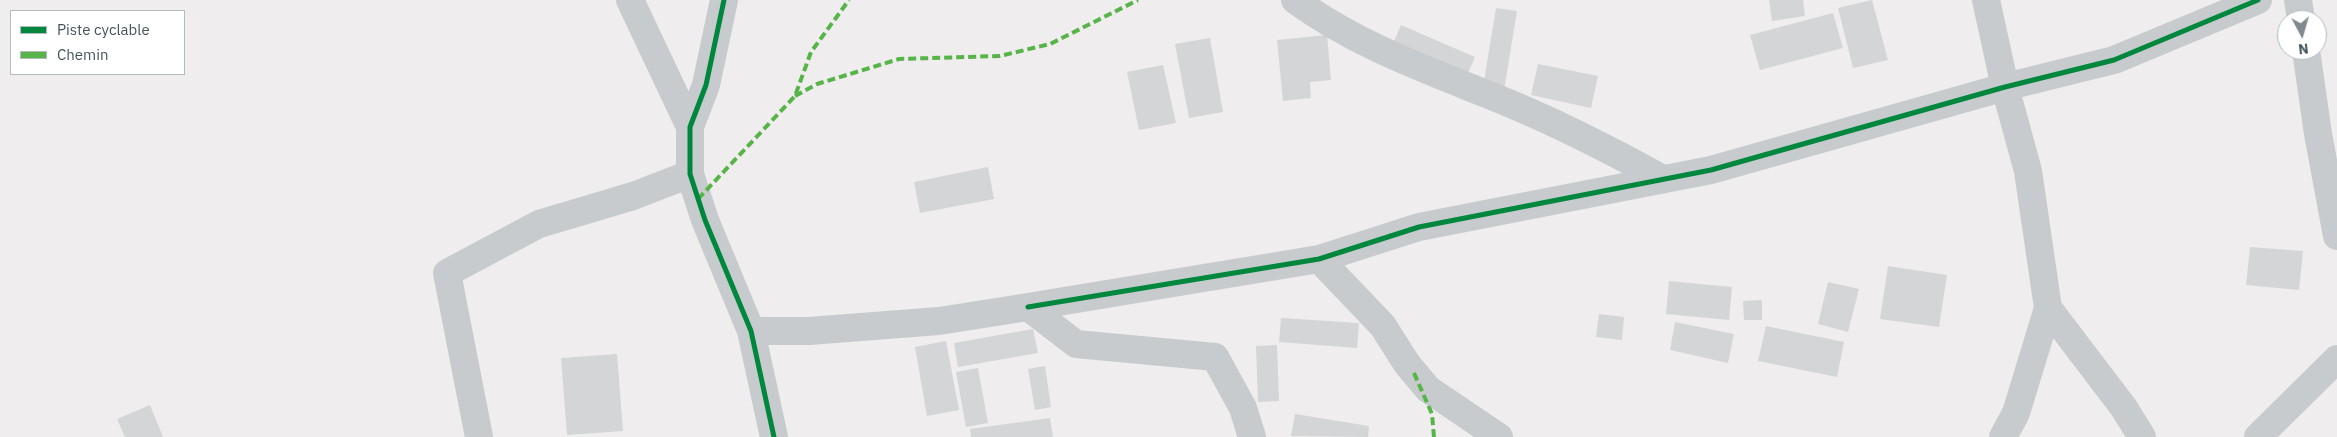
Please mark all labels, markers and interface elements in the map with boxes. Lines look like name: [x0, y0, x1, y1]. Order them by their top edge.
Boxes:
legend: [10, 10, 185, 75]
north arrow: [2277, 10, 2327, 60]
text: Piste cyclable: [57, 20, 150, 39]
text: N: [2297, 39, 2309, 58]
text: Chemin: [57, 45, 108, 64]

